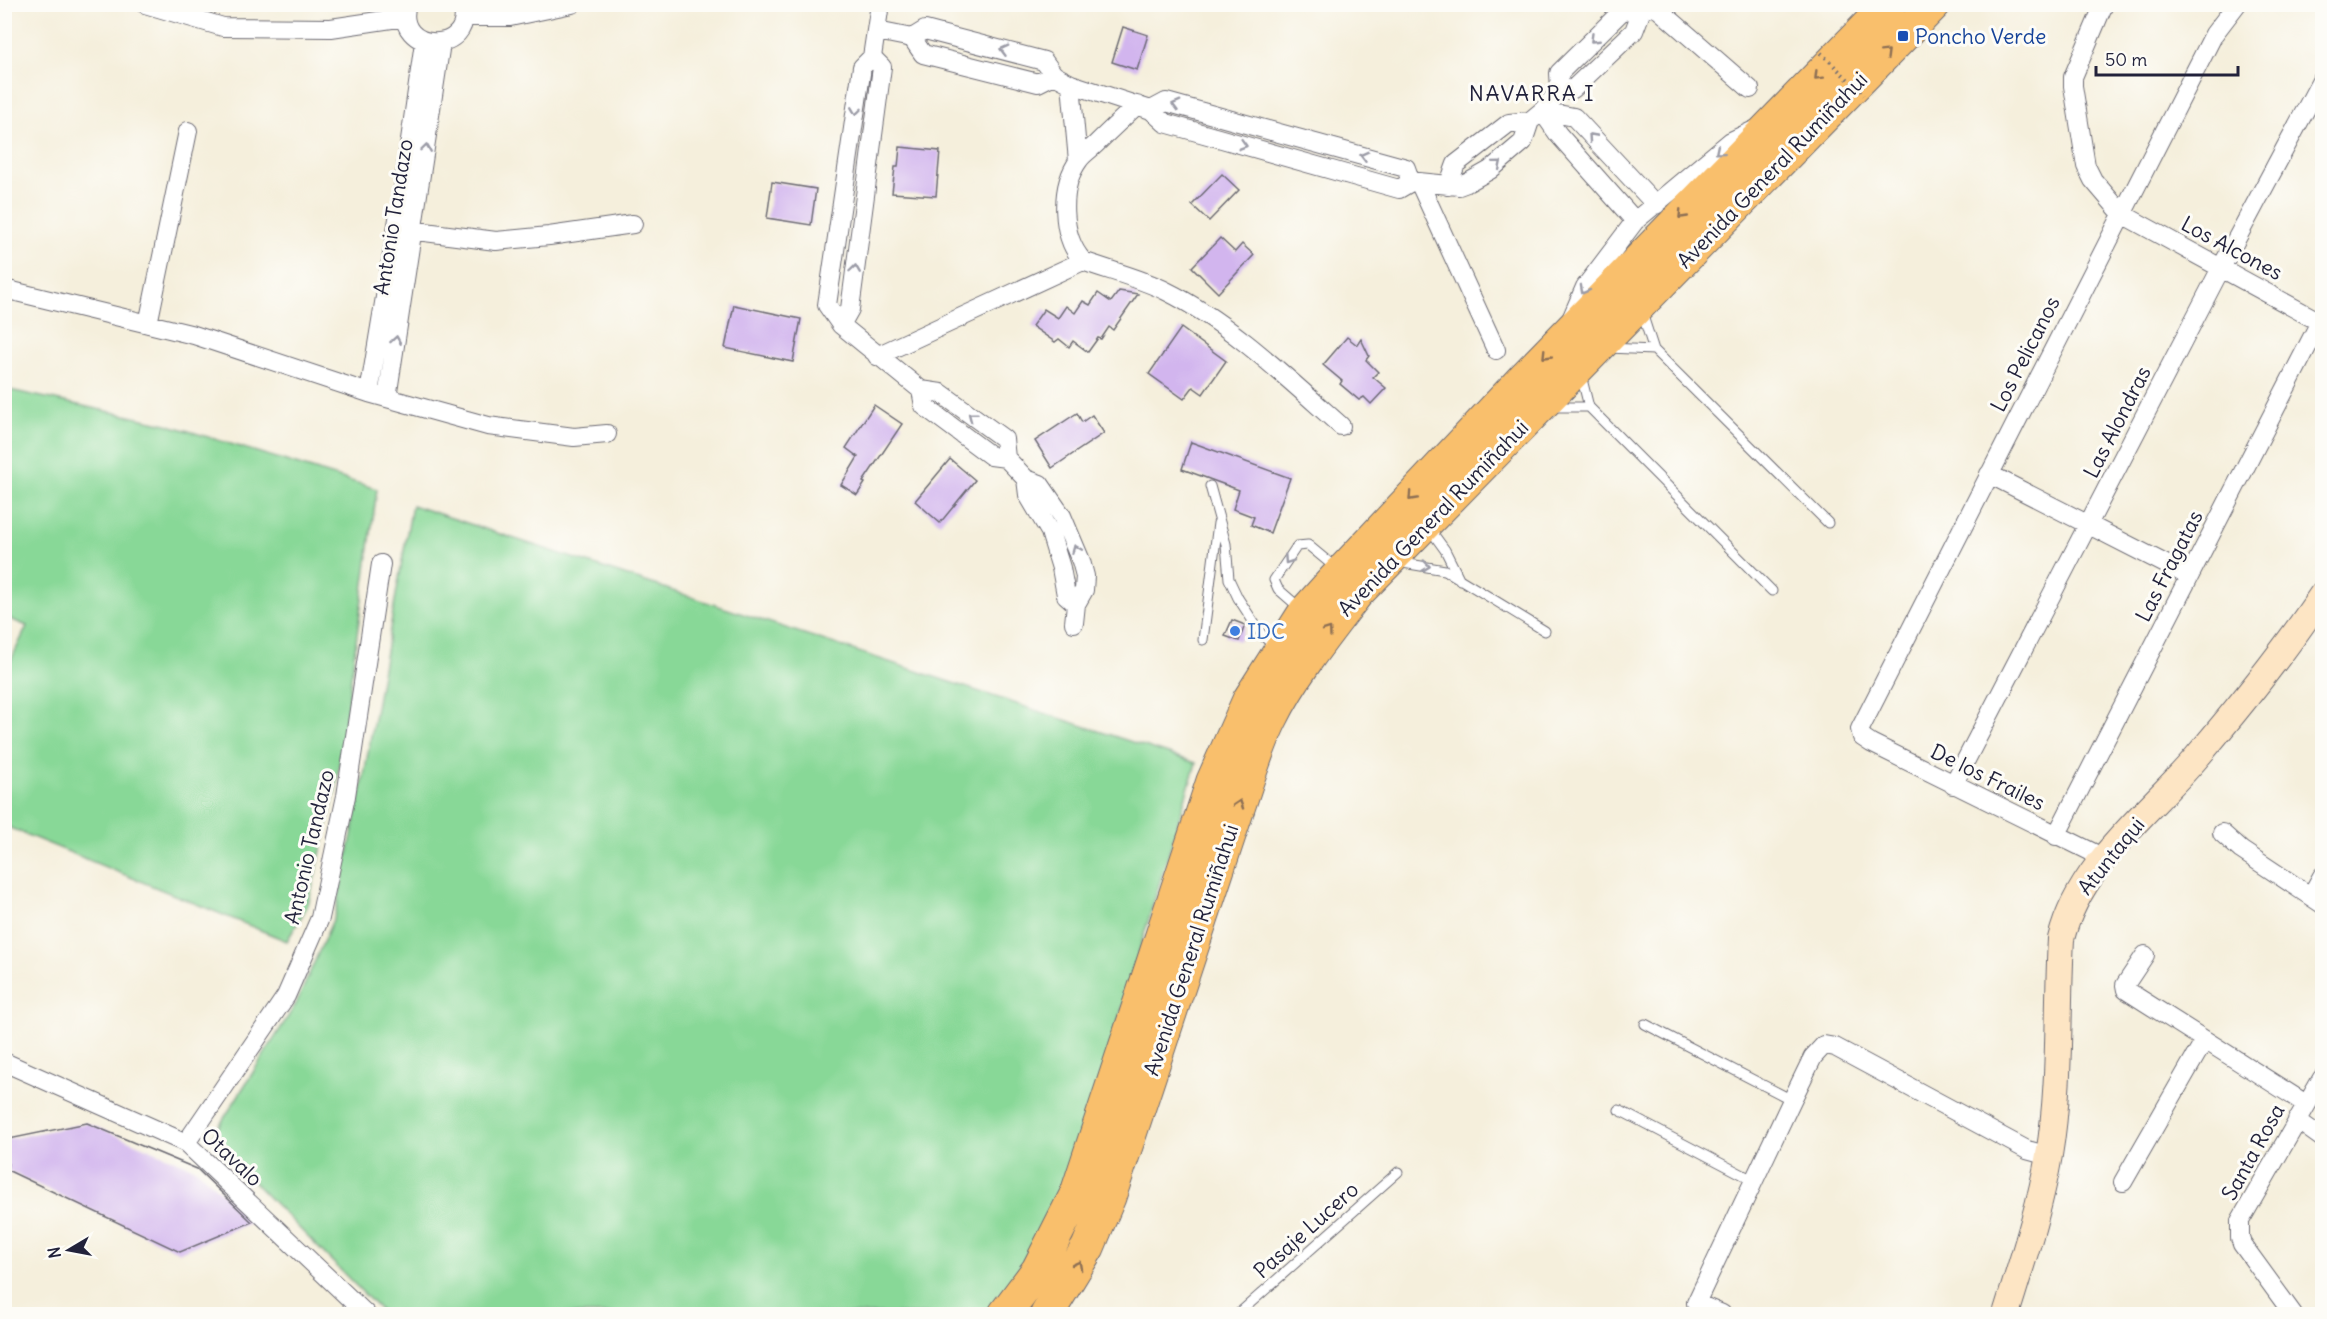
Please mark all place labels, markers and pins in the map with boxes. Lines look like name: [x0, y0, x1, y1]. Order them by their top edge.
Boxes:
place label: Poncho Verde: [1915, 23, 2046, 50]
marker: Poncho Verde: [1896, 29, 1910, 43]
place label: IDC: [1247, 618, 1285, 645]
marker: IDC: [1228, 624, 1242, 638]

